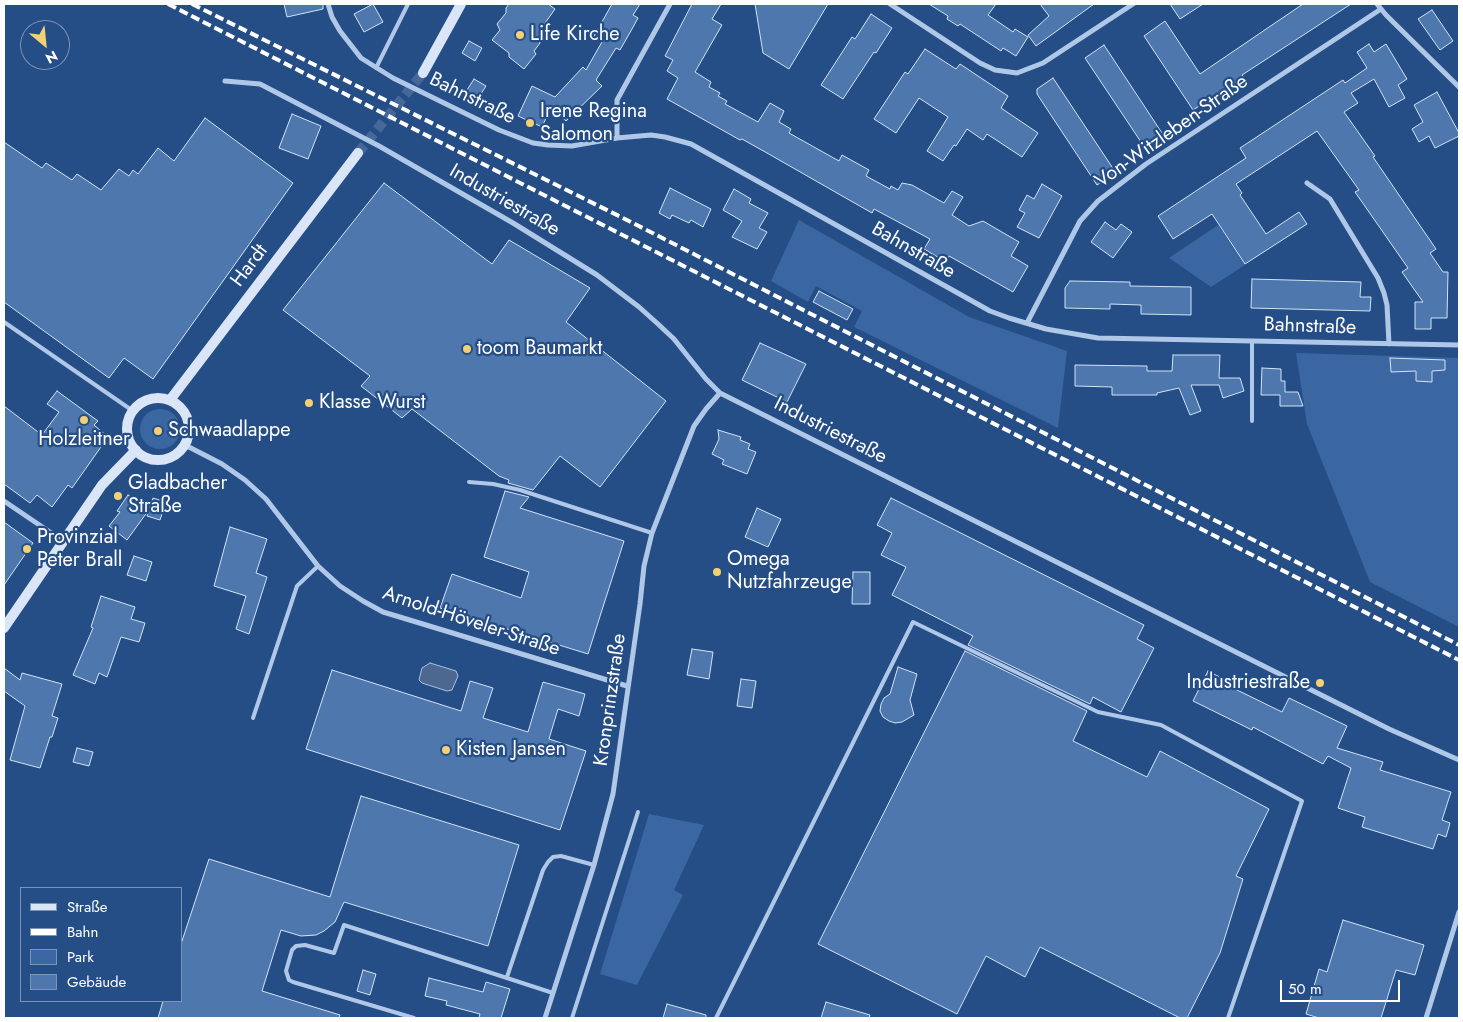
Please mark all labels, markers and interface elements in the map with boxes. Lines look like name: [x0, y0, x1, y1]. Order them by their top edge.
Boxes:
north arrow: [20, 20, 70, 70]
place label: Life Kirche: [530, 23, 620, 47]
marker: Life Kirche: [514, 29, 526, 41]
text: N: [42, 46, 61, 69]
street label: Bahnstraße: [425, 68, 519, 130]
street label: Von-Witzleben-Straße: [1091, 70, 1253, 194]
place label: Irene Regina Salomon: [540, 100, 647, 147]
marker: Irene Regina Salomon: [524, 117, 536, 129]
street label: Industriestraße: [445, 160, 563, 242]
street label: Bahnstraße: [867, 217, 959, 285]
street label: Hardt: [226, 240, 274, 292]
street label: Bahnstraße: [1263, 313, 1357, 341]
place label: toom Baumarkt: [477, 337, 602, 361]
marker: toom Baumarkt: [461, 343, 473, 355]
place label: Klasse Wurst: [319, 391, 426, 415]
street label: Industriestraße: [770, 392, 890, 470]
marker: Klasse Wurst: [303, 397, 315, 409]
marker: Holzleitner: [78, 414, 90, 426]
place label: Schwaadlappe: [168, 419, 290, 443]
marker: Schwaadlappe: [152, 425, 164, 437]
place label: Holzleitner: [38, 428, 130, 452]
place label: Gladbacher Straße: [128, 472, 227, 519]
marker: Gladbacher Straße: [112, 490, 124, 502]
place label: Provinzial Peter Brall: [37, 526, 122, 573]
marker: Provinzial Peter Brall: [21, 543, 33, 555]
place label: Omega Nutzfahrzeuge: [727, 548, 852, 595]
marker: Omega Nutzfahrzeuge: [711, 566, 723, 578]
street label: Arnold-Höveler-Straße: [379, 582, 563, 662]
street label: Kronprinzstraße: [590, 632, 632, 768]
place label: Industriestraße: [1187, 671, 1310, 695]
marker: Industriestraße: [1314, 677, 1326, 689]
place label: Kisten Jansen: [456, 738, 566, 762]
marker: Kisten Jansen: [440, 744, 452, 756]
legend: [20, 887, 182, 1002]
text: Straße: [67, 896, 107, 918]
text: Bahn: [67, 921, 98, 943]
text: Park: [67, 946, 94, 968]
scale bar: [1283, 970, 1403, 1002]
text: Gebäude: [67, 971, 126, 993]
text: 50 m: [1288, 978, 1322, 1000]

